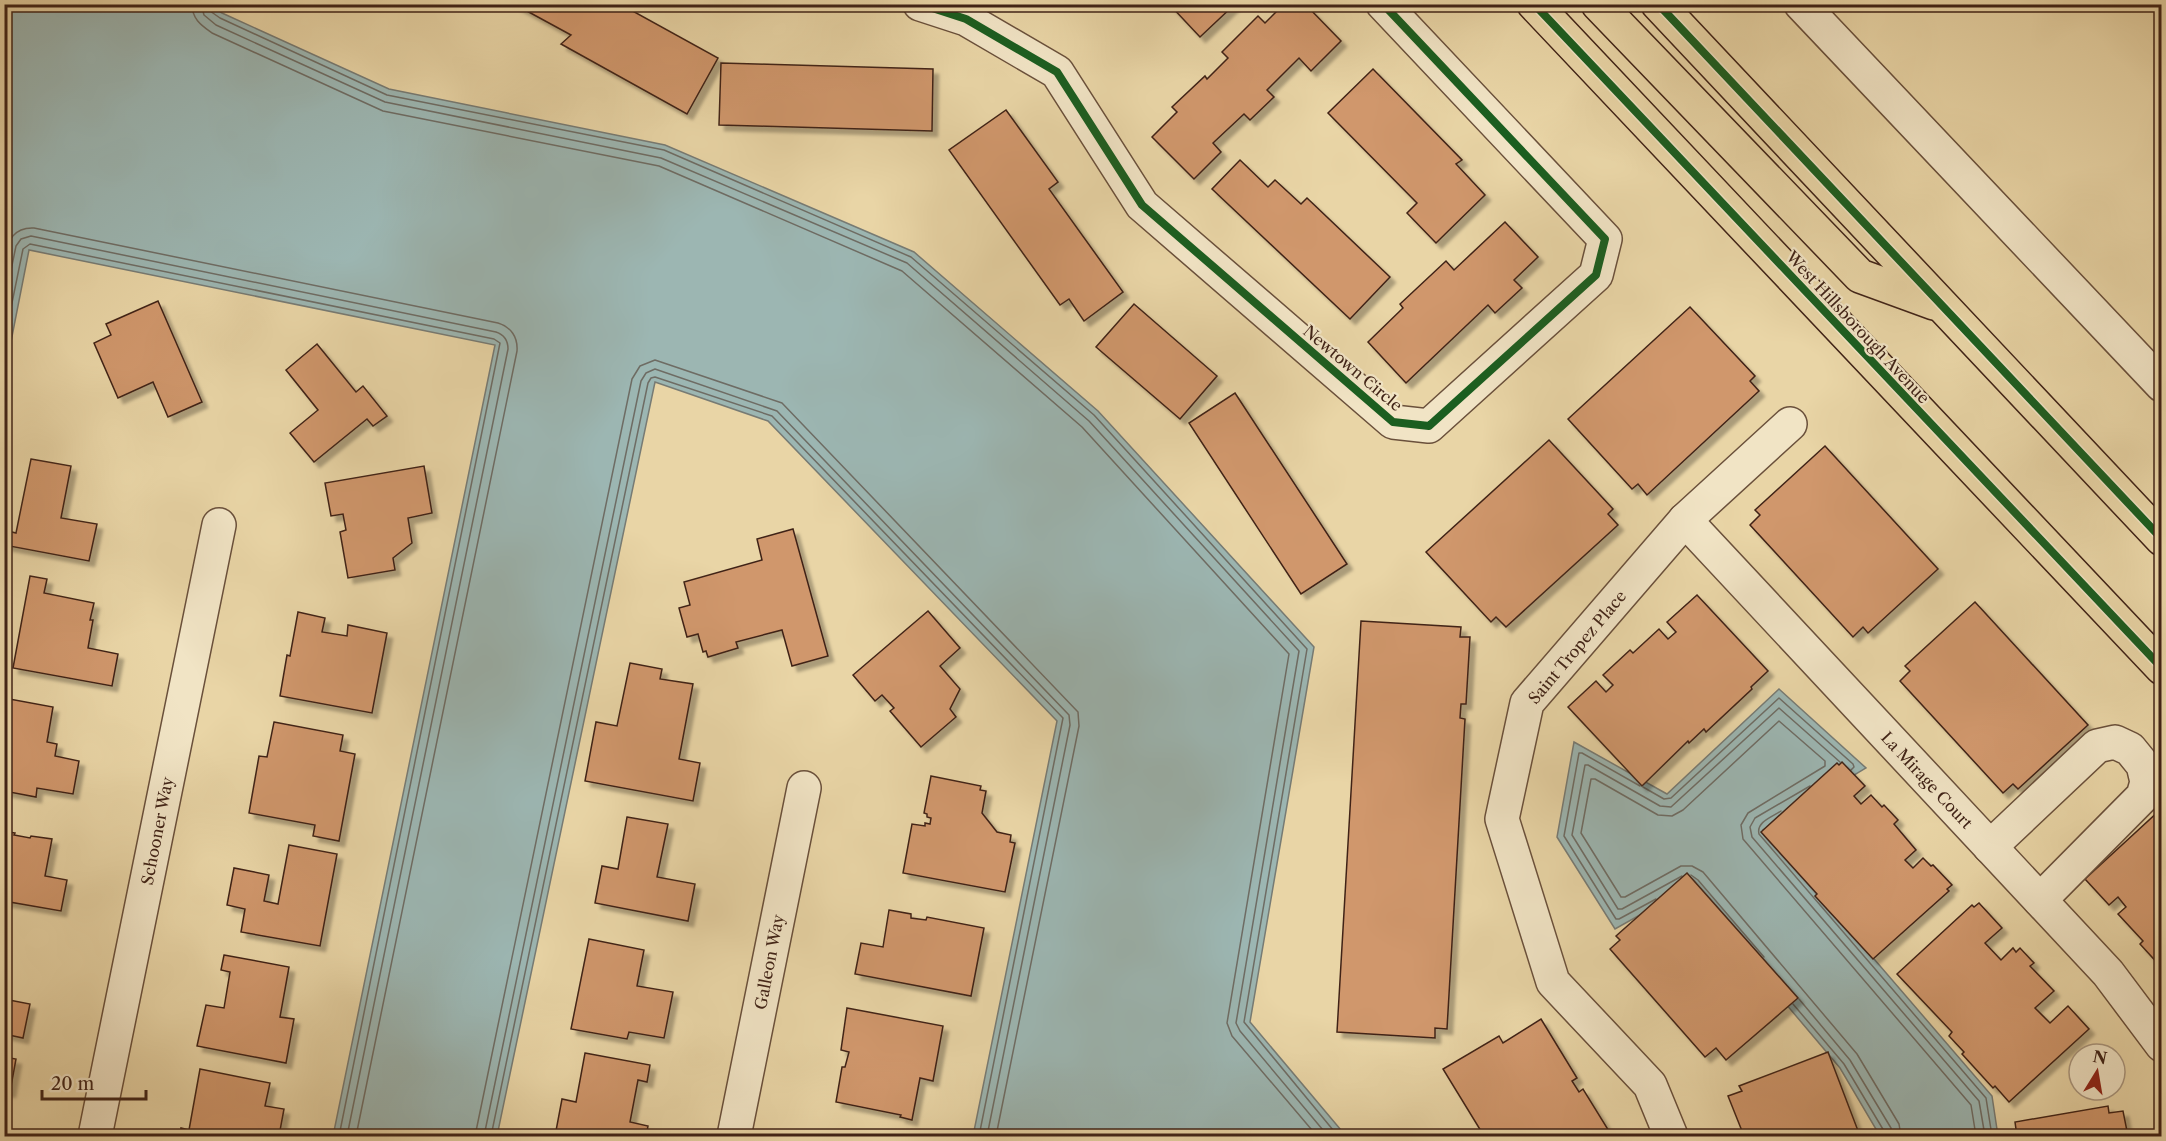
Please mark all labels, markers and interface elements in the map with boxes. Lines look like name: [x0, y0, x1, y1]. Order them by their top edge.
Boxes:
street label: West Hillsborough Avenue: [1781, 246, 1934, 408]
street label: Newtown Circle: [1299, 321, 1407, 415]
street label: Saint Tropez Place: [1524, 586, 1630, 708]
street label: La Mirage Court: [1877, 727, 1977, 833]
street label: Schooner Way: [137, 774, 177, 887]
street label: Galleon Way: [750, 912, 788, 1011]
north arrow: [2067, 1042, 2127, 1102]
text: N: [2091, 1046, 2109, 1068]
scale bar: [42, 1063, 146, 1101]
text: 20 m: [51, 1073, 95, 1095]

